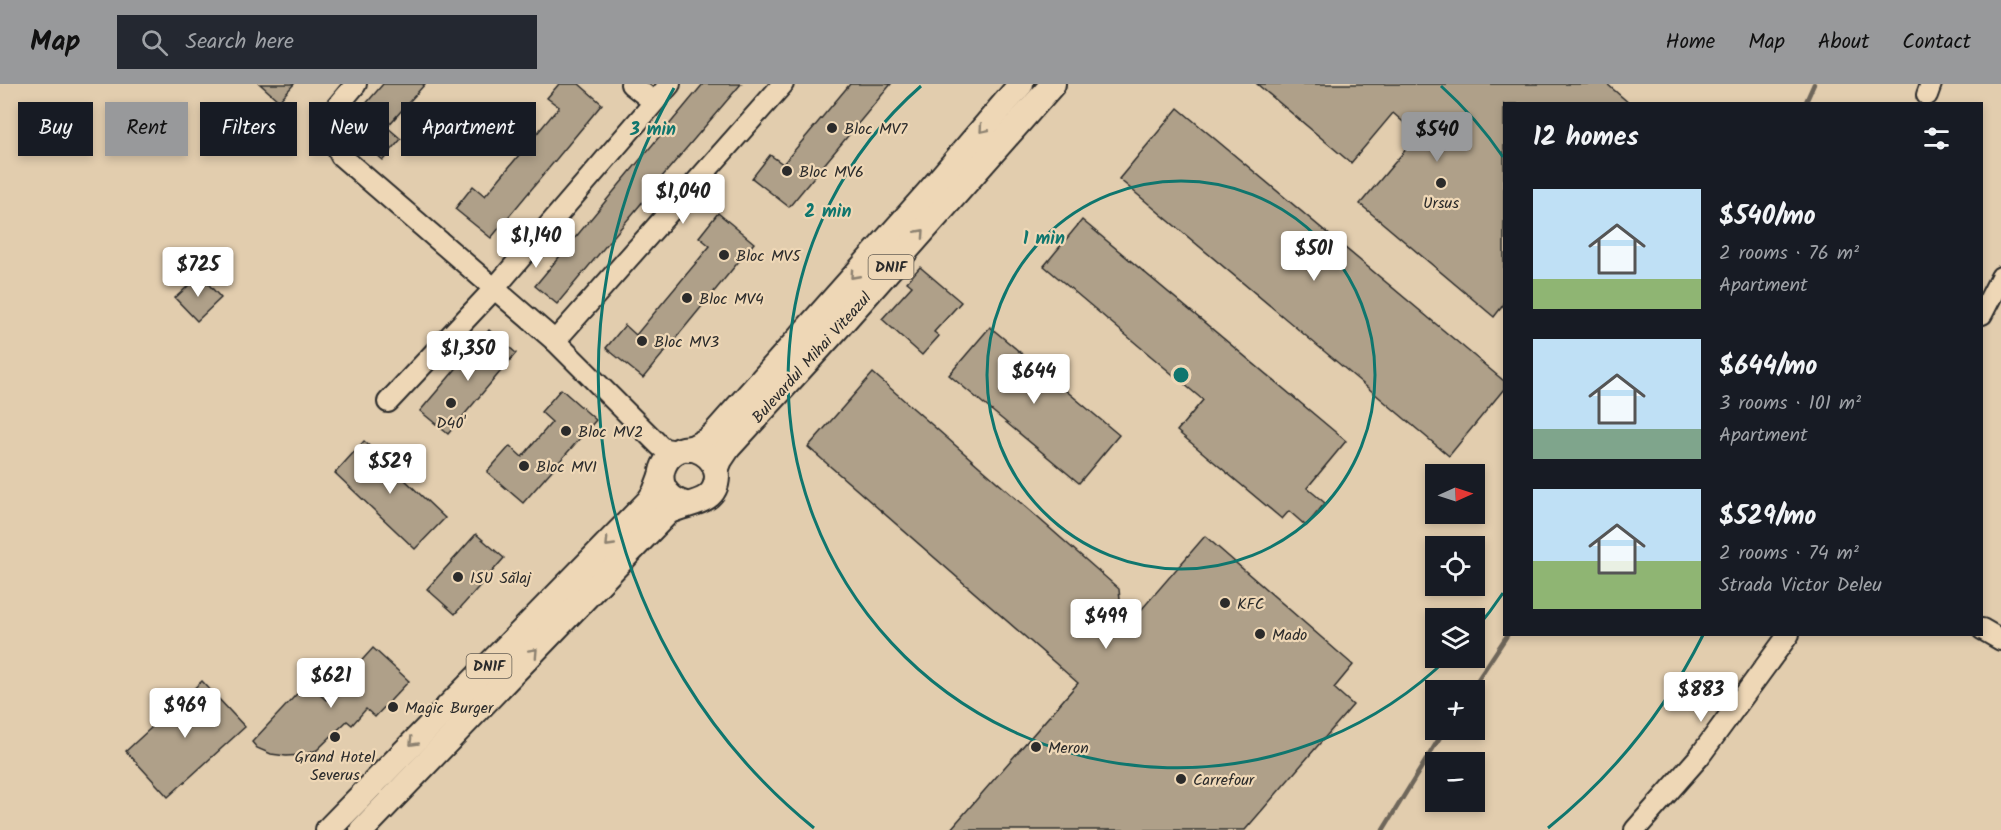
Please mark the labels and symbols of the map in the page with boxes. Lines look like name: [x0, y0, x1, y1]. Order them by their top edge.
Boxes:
pin: $540: [1401, 112, 1473, 163]
text: 3 min: [629, 116, 676, 145]
place label: Bloc MV7: [844, 117, 908, 142]
marker: Bloc MV7: [825, 121, 839, 135]
one-way arrow: [980, 122, 991, 133]
place label: Bloc MV6: [799, 160, 864, 185]
marker: Bloc MV6: [780, 164, 794, 178]
pin: $1,040: [634, 174, 732, 225]
marker: Ursus: [1434, 176, 1448, 190]
place label: Ursus: [1423, 191, 1459, 216]
text: 2 min: [805, 198, 851, 227]
pin: $1,140: [487, 218, 585, 269]
text: 1 min: [1023, 225, 1065, 254]
one-way arrow: [914, 229, 925, 240]
pin: $501: [1278, 231, 1350, 282]
place label: Bloc MV5: [736, 244, 802, 269]
pin: $725: [162, 247, 234, 298]
marker: Bloc MV5: [717, 248, 731, 262]
road number: DN1F: [868, 255, 914, 279]
one-way arrow: [850, 268, 861, 278]
place label: Bloc MV4: [699, 287, 764, 312]
street label: Bulevardul Mihai Viteazul: [746, 287, 878, 429]
marker: Bloc MV4: [680, 291, 694, 305]
place label: Bloc MV3: [654, 330, 719, 355]
pin: $1,350: [419, 331, 517, 382]
marker: Bloc MV3: [635, 334, 649, 348]
pin: $644: [998, 354, 1070, 405]
centre of rings: [1171, 365, 1191, 385]
marker: D40': [444, 396, 458, 410]
place label: D40': [436, 411, 466, 436]
place label: Bloc MV2: [578, 420, 643, 445]
marker: Bloc MV2: [559, 424, 573, 438]
pin: $529: [354, 444, 426, 495]
place label: Bloc MV1: [536, 455, 597, 480]
marker: Bloc MV1: [517, 459, 531, 473]
north arrow: [1425, 464, 1485, 524]
one-way arrow: [605, 535, 616, 546]
place label: ISU Sălaj: [470, 566, 532, 591]
marker: ISU Sălaj: [451, 570, 465, 584]
place label: KFC: [1237, 592, 1264, 617]
marker: KFC: [1218, 596, 1232, 610]
pin: $499: [1070, 599, 1142, 650]
place label: Mado: [1272, 623, 1307, 648]
marker: Mado: [1253, 627, 1267, 641]
one-way arrow: [527, 648, 538, 659]
road number: DN1F: [466, 654, 512, 678]
pin: $621: [295, 658, 367, 709]
pin: $883: [1665, 672, 1737, 723]
pin: $969: [149, 688, 221, 739]
place label: Magic Burger: [405, 696, 495, 721]
marker: Magic Burger: [386, 700, 400, 714]
marker: Grand Hotel Severus: [328, 730, 342, 744]
one-way arrow: [410, 735, 421, 746]
place label: Meron: [1048, 736, 1089, 761]
marker: Meron: [1029, 740, 1043, 754]
place label: Grand Hotel Severus: [295, 745, 375, 788]
place label: Carrefour: [1193, 768, 1256, 793]
marker: Carrefour: [1174, 772, 1188, 786]

